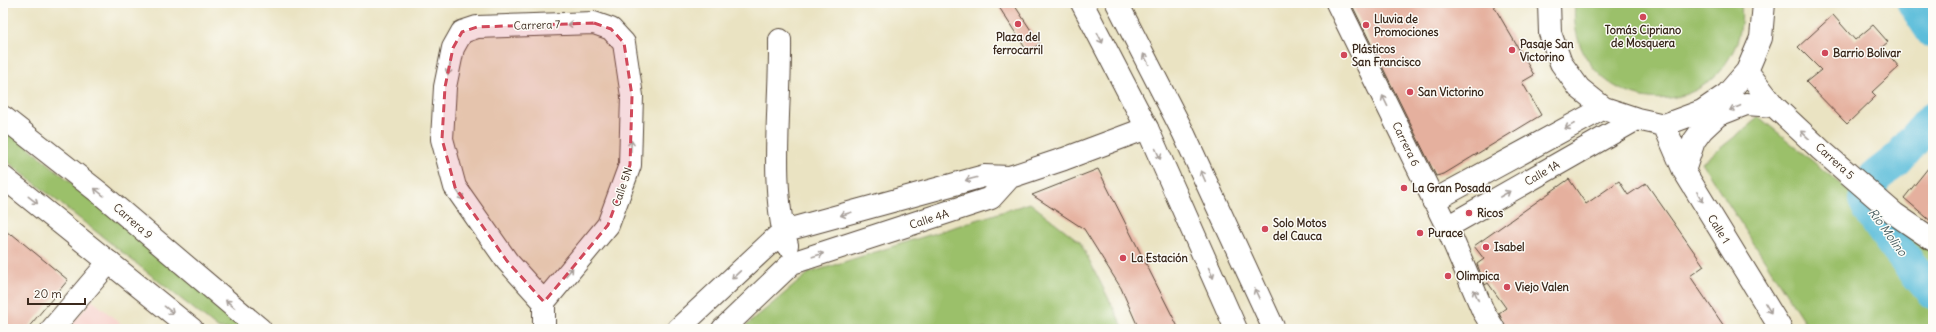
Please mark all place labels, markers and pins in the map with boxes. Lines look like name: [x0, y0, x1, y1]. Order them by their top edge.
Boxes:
place label: Lluvia de Promociones: [1374, 12, 1439, 39]
marker: Tomás Cipriano de Mosquera: [1638, 12, 1648, 22]
marker: Plaza del ferrocarril: [1013, 19, 1023, 29]
marker: Lluvia de Promociones: [1361, 20, 1371, 30]
place label: Tomás Cipriano de Mosquera: [1605, 23, 1681, 51]
place label: Plaza del ferrocarril: [992, 30, 1043, 57]
place label: Pasaje San Victorino: [1520, 37, 1574, 64]
place label: Plásticos San Francisco: [1352, 42, 1421, 69]
marker: Pasaje San Victorino: [1507, 45, 1517, 55]
place label: Barrio Bolivar: [1833, 46, 1902, 60]
marker: Barrio Bolivar: [1820, 48, 1830, 58]
marker: Plásticos San Francisco: [1339, 50, 1349, 60]
place label: San Victorino: [1418, 85, 1484, 99]
marker: San Victorino: [1405, 87, 1415, 97]
place label: La Gran Posada: [1412, 181, 1492, 195]
marker: La Gran Posada: [1399, 183, 1409, 193]
place label: Ricos: [1477, 206, 1503, 220]
marker: Ricos: [1464, 208, 1474, 218]
place label: Solo Motos del Cauca: [1273, 216, 1326, 243]
marker: Solo Motos del Cauca: [1260, 224, 1270, 234]
place label: Purace: [1428, 226, 1463, 240]
marker: Purace: [1415, 228, 1425, 238]
place label: Isabel: [1494, 240, 1525, 254]
marker: Isabel: [1481, 242, 1491, 252]
place label: La Estación: [1131, 251, 1188, 265]
marker: La Estación: [1118, 253, 1128, 263]
place label: Olimpica: [1456, 269, 1500, 284]
marker: Olimpica: [1443, 271, 1453, 281]
place label: Viejo Valen: [1515, 280, 1570, 294]
marker: Viejo Valen: [1502, 282, 1512, 292]

